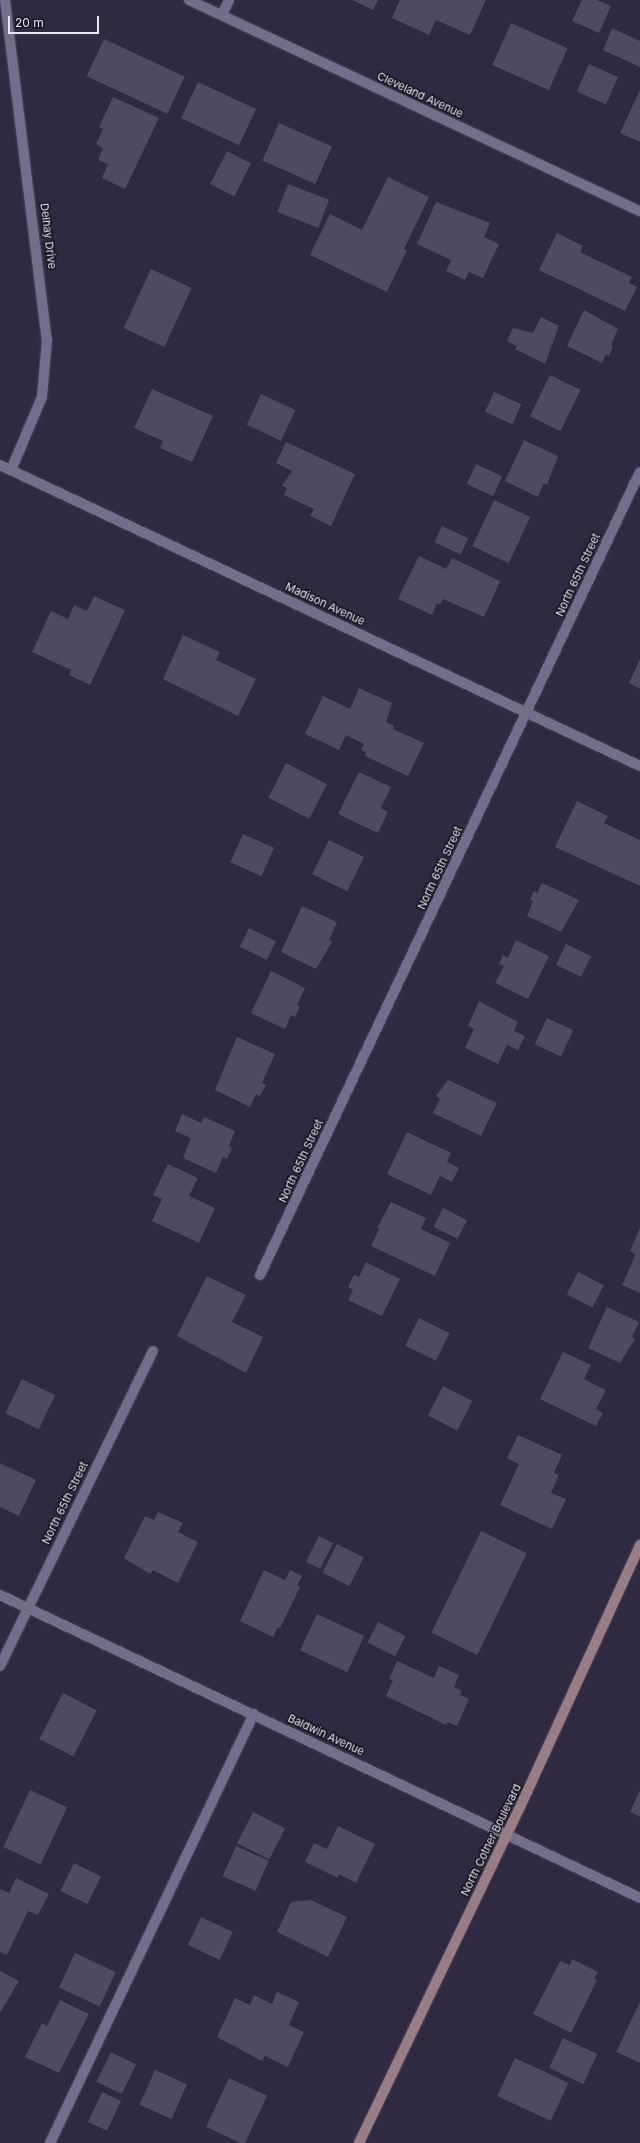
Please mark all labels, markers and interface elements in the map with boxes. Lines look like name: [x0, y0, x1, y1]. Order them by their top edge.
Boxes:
scale bar: [10, 8, 101, 34]
text: 20 m: [15, 15, 44, 30]
street label: Cleveland Avenue: [375, 69, 465, 121]
street label: Delhay Drive: [37, 202, 59, 270]
street label: North 65th Street: [553, 531, 603, 619]
street label: Madison Avenue: [283, 580, 367, 628]
street label: North 65th Street: [415, 824, 465, 912]
street label: North 65th Street: [276, 1117, 326, 1205]
street label: North 65th Street: [39, 1460, 91, 1546]
street label: Baldwin Avenue: [286, 1712, 366, 1758]
street label: North Cotner Boulevard: [458, 1782, 524, 1898]

